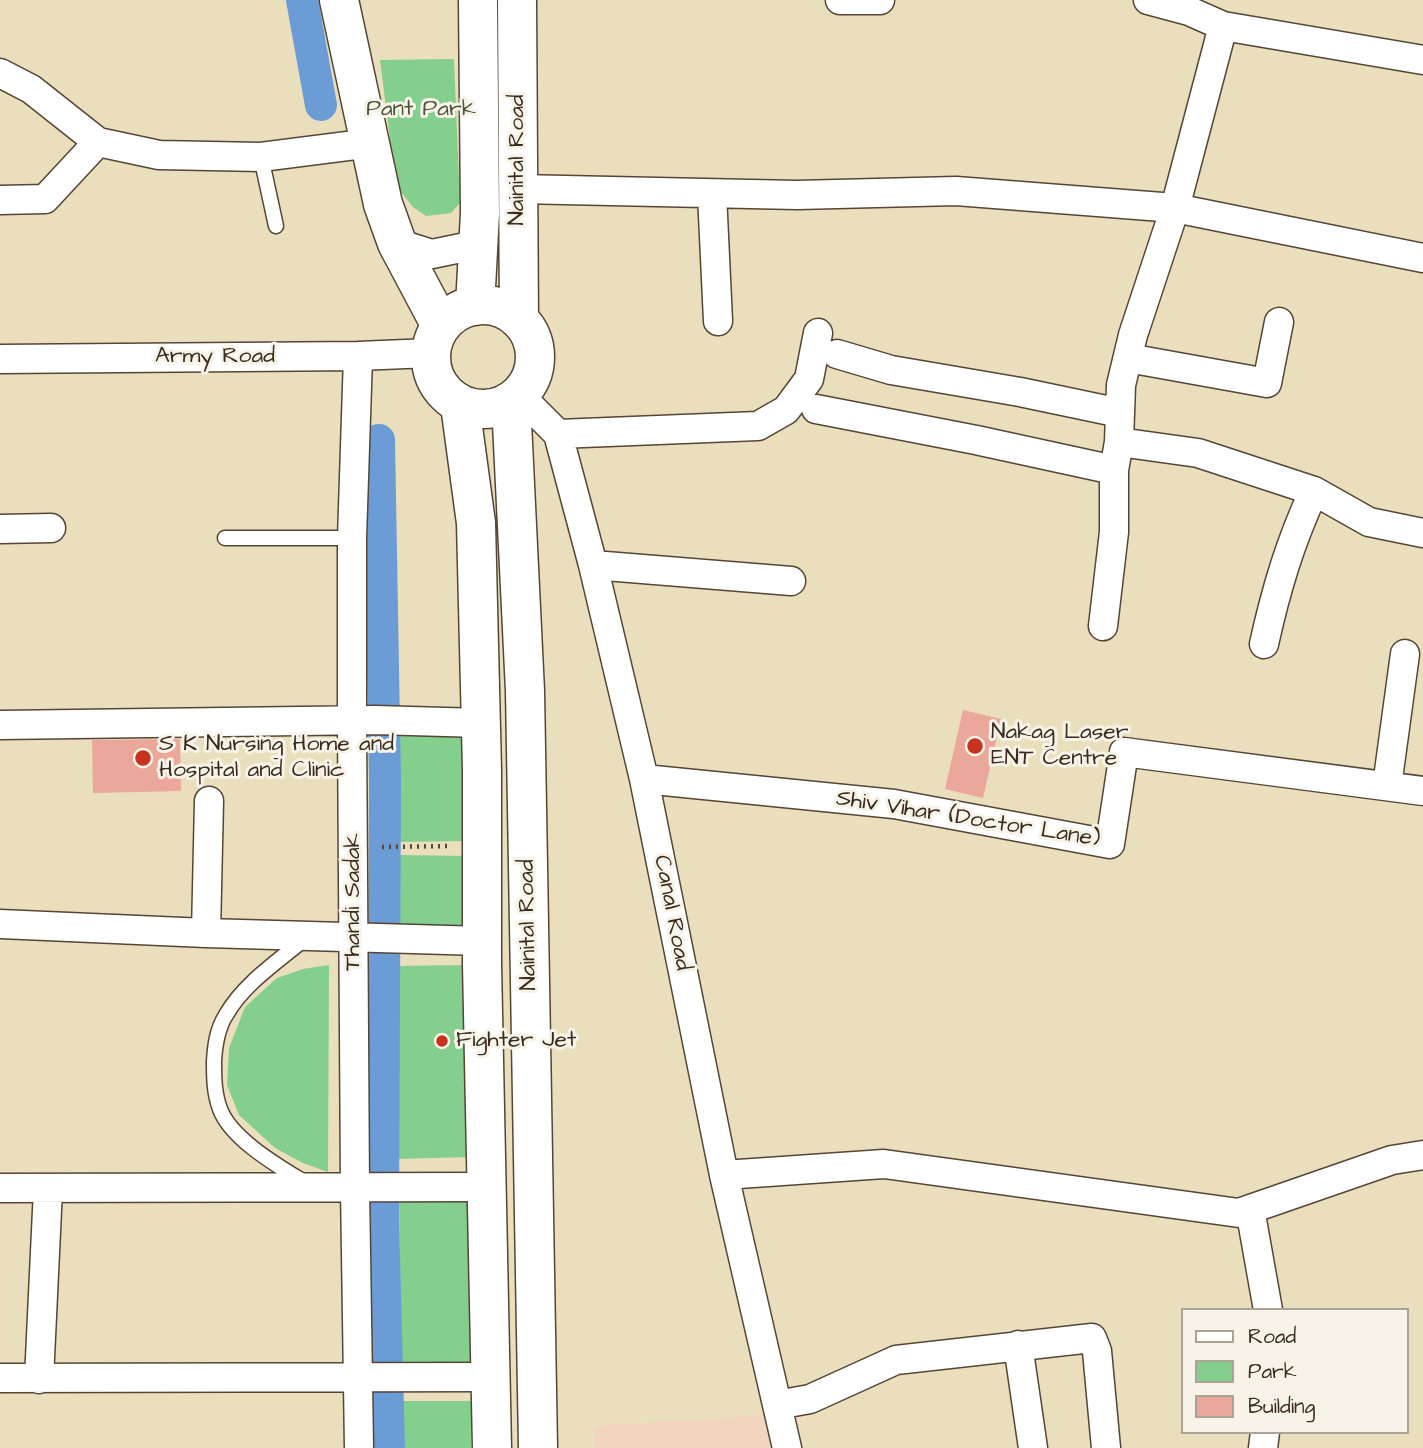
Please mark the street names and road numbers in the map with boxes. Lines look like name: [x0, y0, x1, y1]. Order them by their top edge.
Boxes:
street label: Nainital Road: [504, 94, 532, 226]
street label: Army Road: [155, 343, 275, 371]
street label: Shiv Vihar (Doctor Lane): [834, 786, 1102, 854]
street label: Thandi Sadak: [340, 833, 368, 971]
street label: Canal Road: [646, 853, 696, 973]
street label: Nainital Road: [514, 859, 544, 991]

